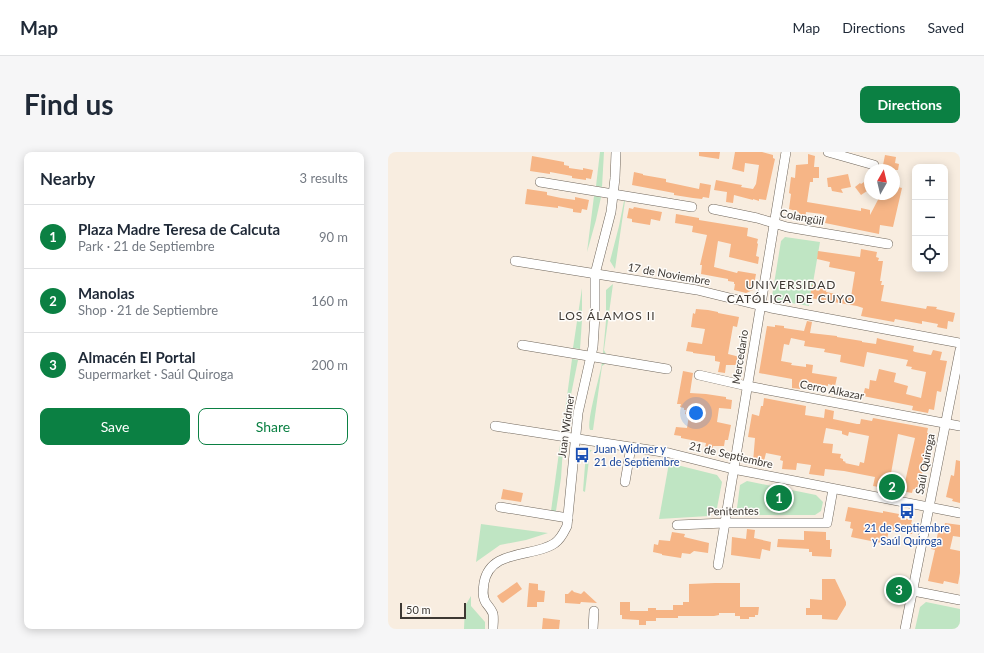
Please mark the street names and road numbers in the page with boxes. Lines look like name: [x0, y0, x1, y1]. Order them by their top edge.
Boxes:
street label: Colangüil: [779, 206, 825, 227]
street label: 17 de Noviembre: [627, 260, 712, 287]
street label: Mercedario: [729, 329, 750, 385]
street label: Cerro Alkazar: [799, 377, 865, 402]
street label: Juan Widmer: [555, 393, 576, 458]
street label: Saúl Quiroga: [912, 432, 937, 495]
street label: 21 de Septiembre: [688, 439, 774, 471]
street label: Penitentes: [707, 504, 759, 517]

